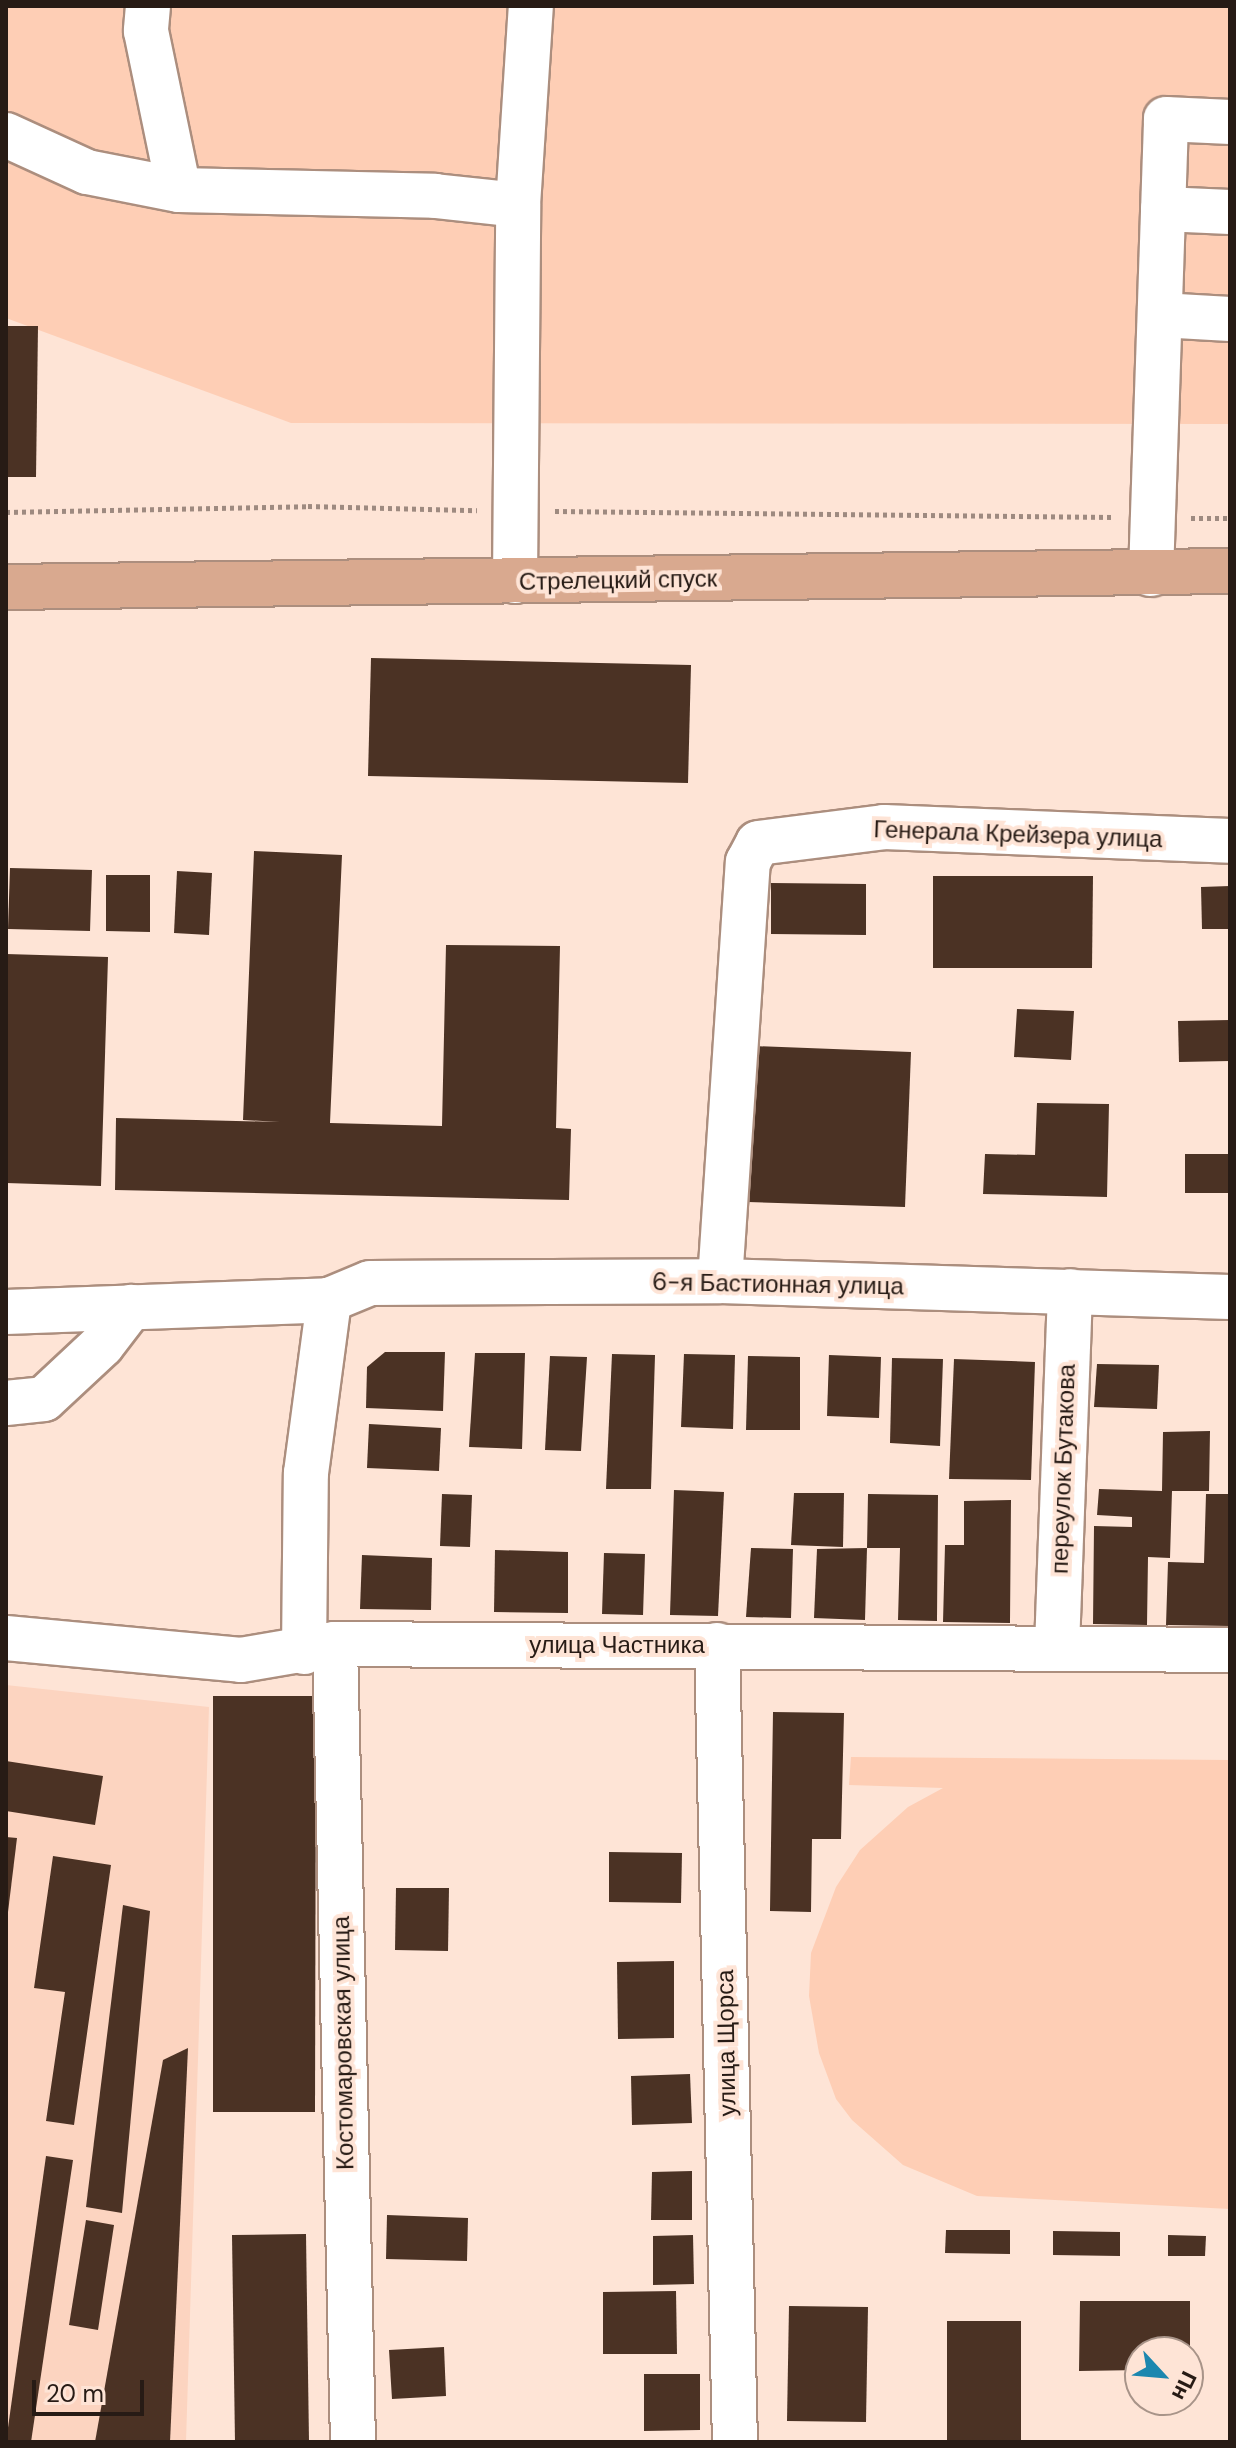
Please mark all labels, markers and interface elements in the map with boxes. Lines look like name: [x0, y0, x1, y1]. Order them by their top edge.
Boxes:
street label: Стрелецкий спуск: [519, 564, 717, 596]
street label: Генерала Крейзера улица: [873, 815, 1163, 853]
street label: 6-я Бастионная улица: [652, 1267, 904, 1301]
street label: переулок Бутакова: [1045, 1364, 1081, 1574]
street label: улица Частника: [529, 1631, 705, 1659]
street label: Костомаровская улица: [326, 1916, 360, 2170]
street label: улица Щорса: [710, 1969, 742, 2117]
north arrow: [1124, 2336, 1204, 2416]
scale bar: [36, 2364, 148, 2414]
text: Пн: [1165, 2366, 1204, 2405]
text: 20 m: [46, 2378, 104, 2409]

